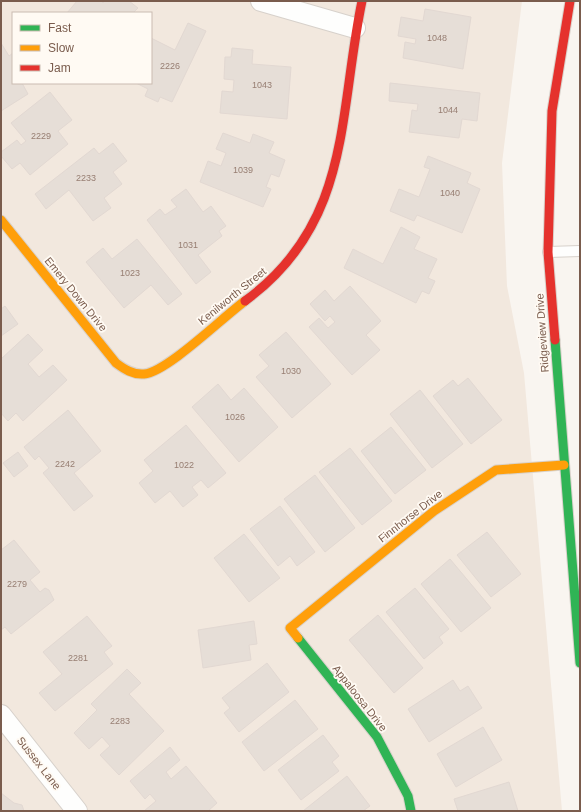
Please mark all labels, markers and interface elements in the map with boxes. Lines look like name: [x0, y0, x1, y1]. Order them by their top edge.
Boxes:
legend: [12, 12, 152, 84]
text: Fast: [48, 21, 72, 35]
house number: 1048: [427, 33, 447, 43]
text: Slow: [48, 41, 74, 55]
text: Jam: [48, 61, 71, 75]
house number: 2226: [160, 61, 180, 71]
house number: 1043: [252, 80, 272, 90]
house number: 1044: [438, 105, 458, 115]
house number: 2229: [31, 131, 51, 141]
house number: 1039: [233, 165, 253, 175]
house number: 2233: [76, 173, 96, 183]
house number: 1040: [440, 188, 460, 198]
house number: 1031: [178, 240, 198, 250]
street label: Emery Down Drive: [42, 255, 110, 333]
street label: Kenilworth Street: [196, 265, 268, 327]
house number: 1023: [120, 268, 140, 278]
street label: Ridgeview Drive: [533, 293, 551, 373]
house number: 1030: [281, 366, 301, 376]
house number: 1026: [225, 412, 245, 422]
house number: 2242: [55, 459, 75, 469]
house number: 1022: [174, 460, 194, 470]
street label: Finnhorse Drive: [376, 487, 444, 545]
house number: 2279: [7, 579, 27, 589]
house number: 2281: [68, 653, 88, 663]
street label: Appaloosa Drive: [330, 663, 390, 733]
house number: 2283: [110, 716, 130, 726]
street label: Sussex Lane: [15, 734, 63, 792]

